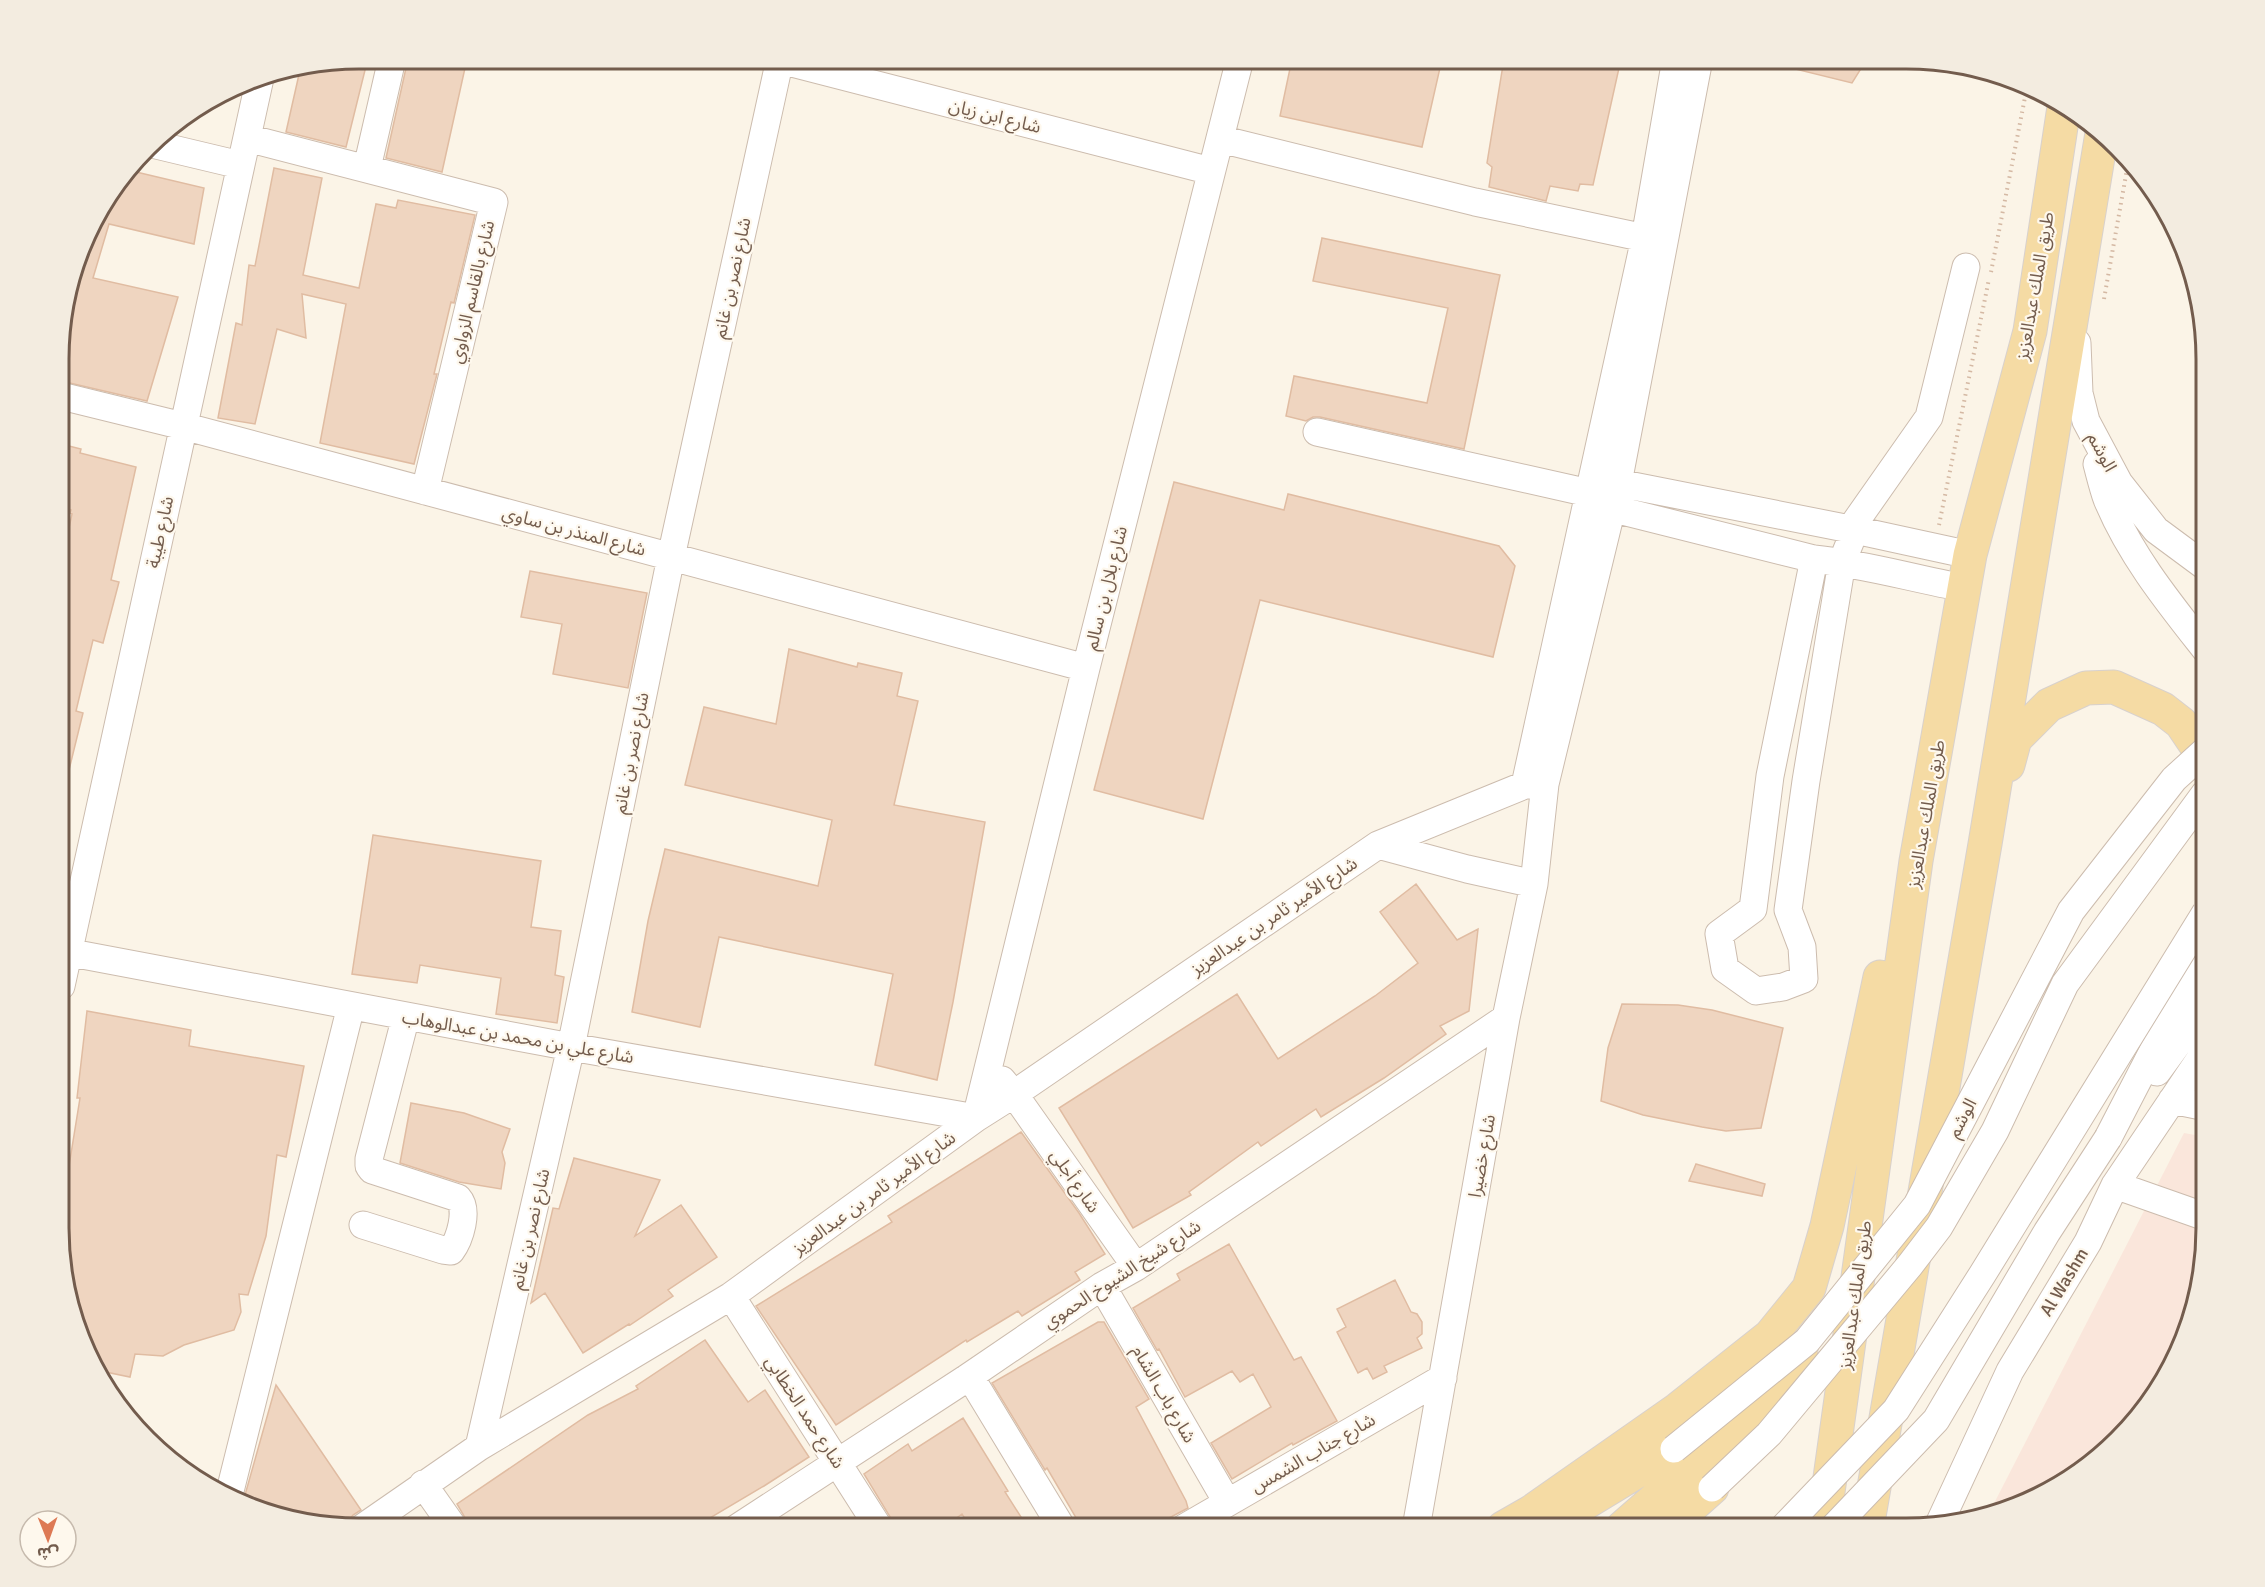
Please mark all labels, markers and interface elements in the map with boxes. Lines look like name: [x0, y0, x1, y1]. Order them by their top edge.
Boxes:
street label: شارع ابن زيان: [946, 94, 1043, 141]
street label: طريق الملك عبدالعزيز: [2011, 210, 2059, 363]
street label: شارع نصر بن غانم: [708, 215, 759, 341]
street label: شارع بالقاسم الزواوي: [445, 218, 502, 366]
street label: الوشم: [2081, 428, 2122, 477]
street label: شارع طيبة: [142, 494, 181, 571]
street label: شارع المنذر بن ساوي: [499, 501, 648, 564]
street label: شارع بلال بن سالم: [1080, 524, 1135, 653]
street label: شارع نصر بن غانم: [608, 690, 657, 816]
street label: طريق الملك عبدالعزيز: [1902, 738, 1950, 891]
street label: شارع الأمير ثامر بن عبدالعزيز: [1186, 852, 1363, 983]
street label: شارع علي بن محمد بن عبدالوهاب: [400, 1006, 636, 1071]
street label: الوشم: [1942, 1094, 1983, 1143]
street label: شارع خضيرا: [1464, 1113, 1503, 1200]
street label: شارع الأمير ثامر بن عبدالعزيز: [787, 1126, 962, 1263]
street label: شارع أجلي: [1043, 1145, 1105, 1219]
street label: شارع نصر بن غانم: [505, 1166, 558, 1292]
street label: شارع شيخ الشيوخ الحموي: [1039, 1215, 1207, 1336]
street label: طريق الملك عبدالعزيز: [1834, 1219, 1876, 1372]
street label: Al Washm: [2035, 1244, 2093, 1320]
street label: شارع باب الشام: [1125, 1341, 1201, 1448]
street label: شارع حمد الخطابي: [758, 1351, 850, 1474]
street label: شارع جناب الشمس: [1247, 1408, 1381, 1500]
north arrow: [18, 1509, 78, 1569]
text: ش: [37, 1543, 59, 1563]

